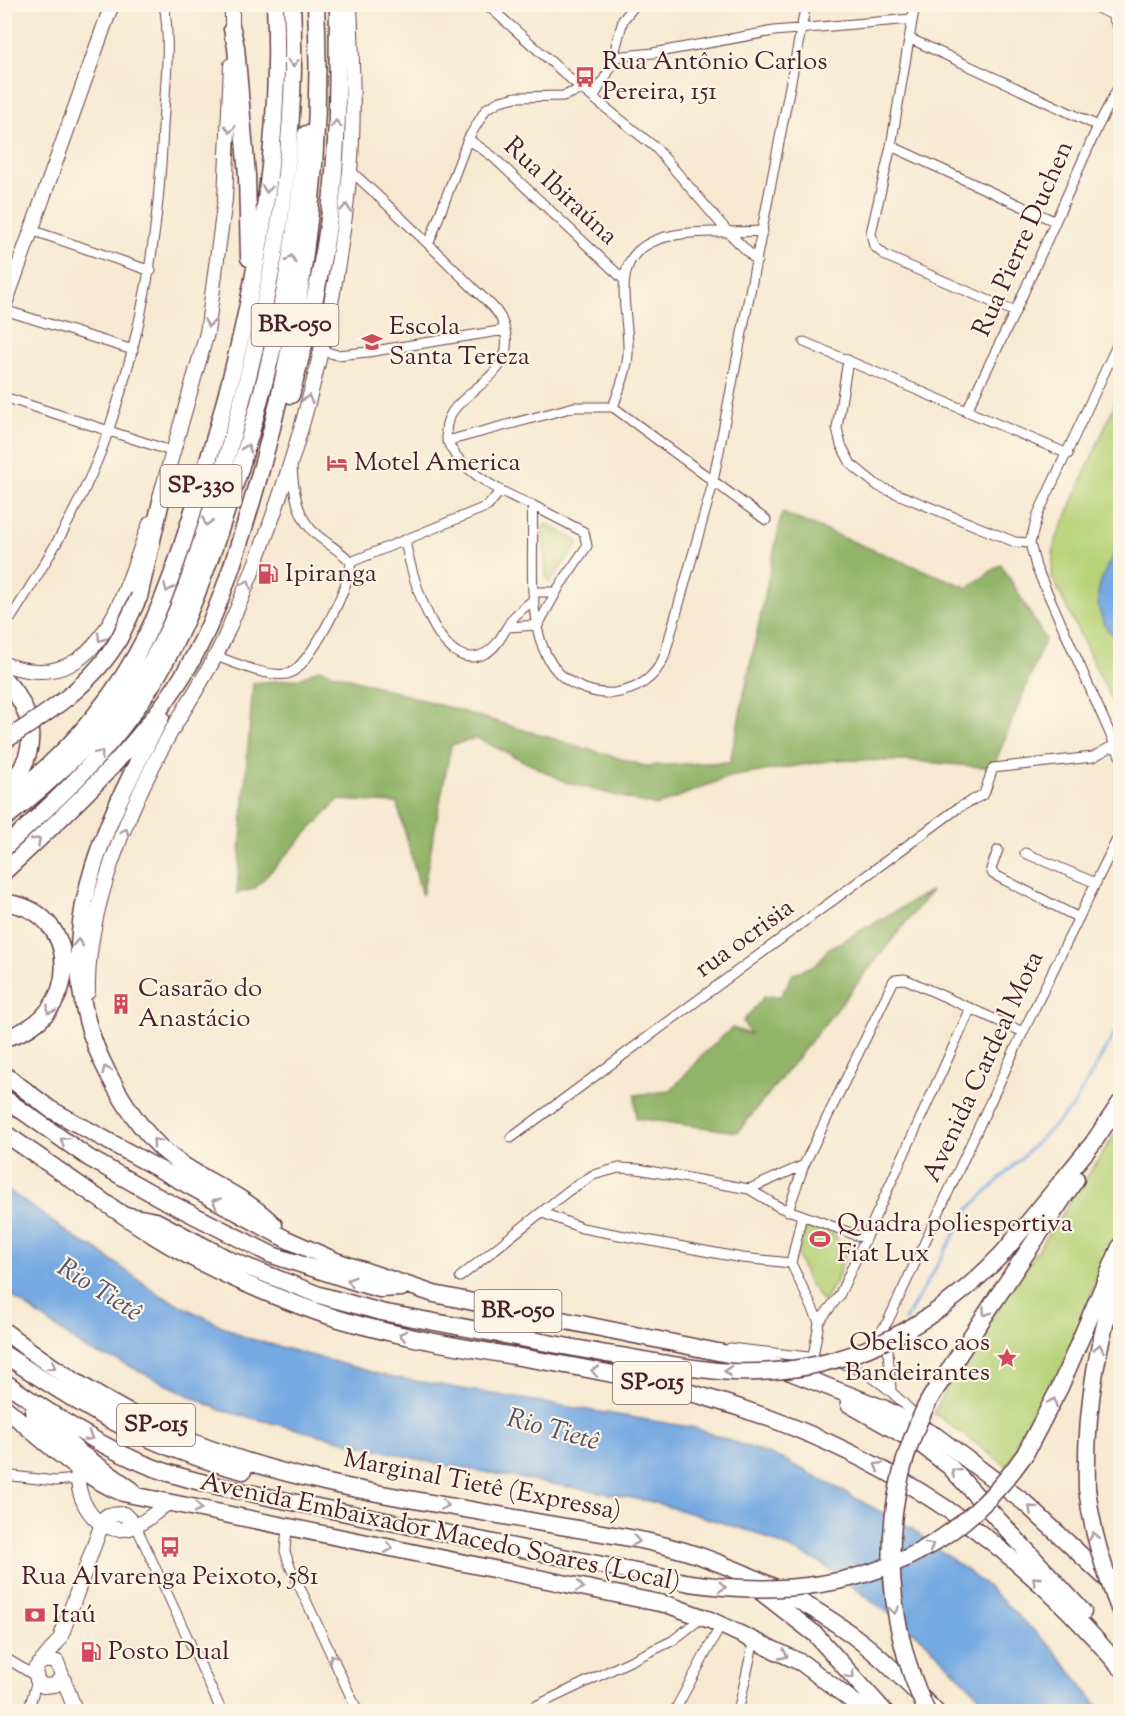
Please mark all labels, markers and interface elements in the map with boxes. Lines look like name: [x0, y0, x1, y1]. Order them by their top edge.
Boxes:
place label: Rua Antônio Carlos Pereira, 151: [602, 44, 827, 111]
one-way arrow: [286, 58, 299, 67]
bus stop icon: Rua Antônio Carlos Pereira, 151: [573, 65, 597, 89]
one-way arrow: [330, 120, 343, 129]
one-way arrow: [224, 125, 236, 134]
street label: Rua Ibiraúna: [495, 129, 625, 255]
street label: Rua Pierre Duchen: [964, 135, 1084, 343]
one-way arrow: [262, 184, 274, 193]
one-way arrow: [339, 204, 351, 213]
one-way arrow: [284, 254, 297, 264]
road number: BR-050: [252, 304, 338, 346]
place label: Escola Santa Tereza: [389, 309, 530, 376]
one-way arrow: [203, 318, 215, 328]
school or university icon: Escola Santa Tereza: [360, 330, 384, 354]
one-way arrow: [301, 395, 313, 405]
one-way arrow: [239, 443, 252, 454]
place label: Motel America: [354, 445, 520, 482]
hotel icon: Motel America: [325, 451, 349, 475]
road number: SP-330: [160, 465, 242, 507]
one-way arrow: [202, 516, 214, 527]
place label: Ipiranga: [285, 556, 377, 593]
fuel station icon: Ipiranga: [256, 562, 280, 586]
one-way arrow: [240, 580, 252, 591]
one-way arrow: [163, 581, 175, 592]
one-way arrow: [97, 632, 108, 643]
one-way arrow: [92, 750, 103, 761]
one-way arrow: [118, 827, 131, 838]
one-way arrow: [31, 837, 41, 848]
street label: rua ocrisia: [688, 890, 802, 988]
one-way arrow: [71, 938, 84, 947]
street label: Avenida Cardeal Mota: [914, 945, 1054, 1189]
place label: Casarão do Anastácio: [138, 971, 262, 1038]
building icon: Casarão do Anastácio: [109, 992, 133, 1016]
one-way arrow: [46, 1003, 57, 1014]
one-way arrow: [102, 1065, 114, 1076]
one-way arrow: [59, 1137, 70, 1148]
one-way arrow: [152, 1138, 163, 1148]
one-way arrow: [212, 1198, 222, 1209]
place label: Quadra poliesportiva Fiat Lux: [837, 1206, 1073, 1273]
sports icon: Quadra poliesportiva Fiat Lux: [808, 1227, 832, 1251]
water label: Rio Tietê: [49, 1250, 149, 1333]
one-way arrow: [346, 1276, 357, 1288]
road number: BR-050: [474, 1290, 562, 1332]
one-way arrow: [982, 1305, 993, 1316]
place label: Obelisco aos Bandeirantes: [845, 1325, 990, 1392]
one-way arrow: [399, 1330, 409, 1343]
one-way arrow: [1092, 1343, 1105, 1353]
place icon: Obelisco aos Bandeirantes: [995, 1346, 1019, 1370]
one-way arrow: [46, 1358, 56, 1370]
road number: SP-015: [613, 1362, 691, 1404]
one-way arrow: [723, 1364, 732, 1377]
one-way arrow: [590, 1365, 600, 1378]
one-way arrow: [1046, 1398, 1058, 1409]
water label: Rio Tietê: [503, 1400, 604, 1462]
road number: SP-015: [117, 1404, 195, 1446]
one-way arrow: [83, 1430, 93, 1441]
street label: Marginal Tietê (Expressa): [340, 1441, 624, 1531]
one-way arrow: [874, 1462, 884, 1473]
street label: Avenida Embaixador Macedo Soares (Local): [197, 1464, 683, 1602]
one-way arrow: [951, 1468, 961, 1479]
one-way arrow: [439, 1498, 449, 1511]
one-way arrow: [193, 1501, 203, 1514]
one-way arrow: [1028, 1506, 1039, 1517]
one-way arrow: [1088, 1531, 1101, 1541]
one-way arrow: [631, 1534, 641, 1547]
bus stop icon: Rua Alvarenga Peixoto, 581: [158, 1535, 182, 1559]
one-way arrow: [384, 1541, 394, 1554]
one-way arrow: [924, 1542, 934, 1553]
place label: Rua Alvarenga Peixoto, 581: [21, 1559, 319, 1596]
one-way arrow: [1032, 1576, 1042, 1587]
one-way arrow: [575, 1580, 585, 1593]
one-way arrow: [717, 1580, 727, 1593]
place label: Itaú: [52, 1597, 96, 1634]
bank icon: Itaú: [23, 1603, 47, 1627]
one-way arrow: [887, 1606, 900, 1615]
place label: Posto Dual: [108, 1634, 229, 1671]
fuel station icon: Posto Dual: [79, 1640, 103, 1664]
one-way arrow: [777, 1647, 788, 1659]
one-way arrow: [329, 1654, 341, 1665]
one-way arrow: [844, 1668, 855, 1679]

